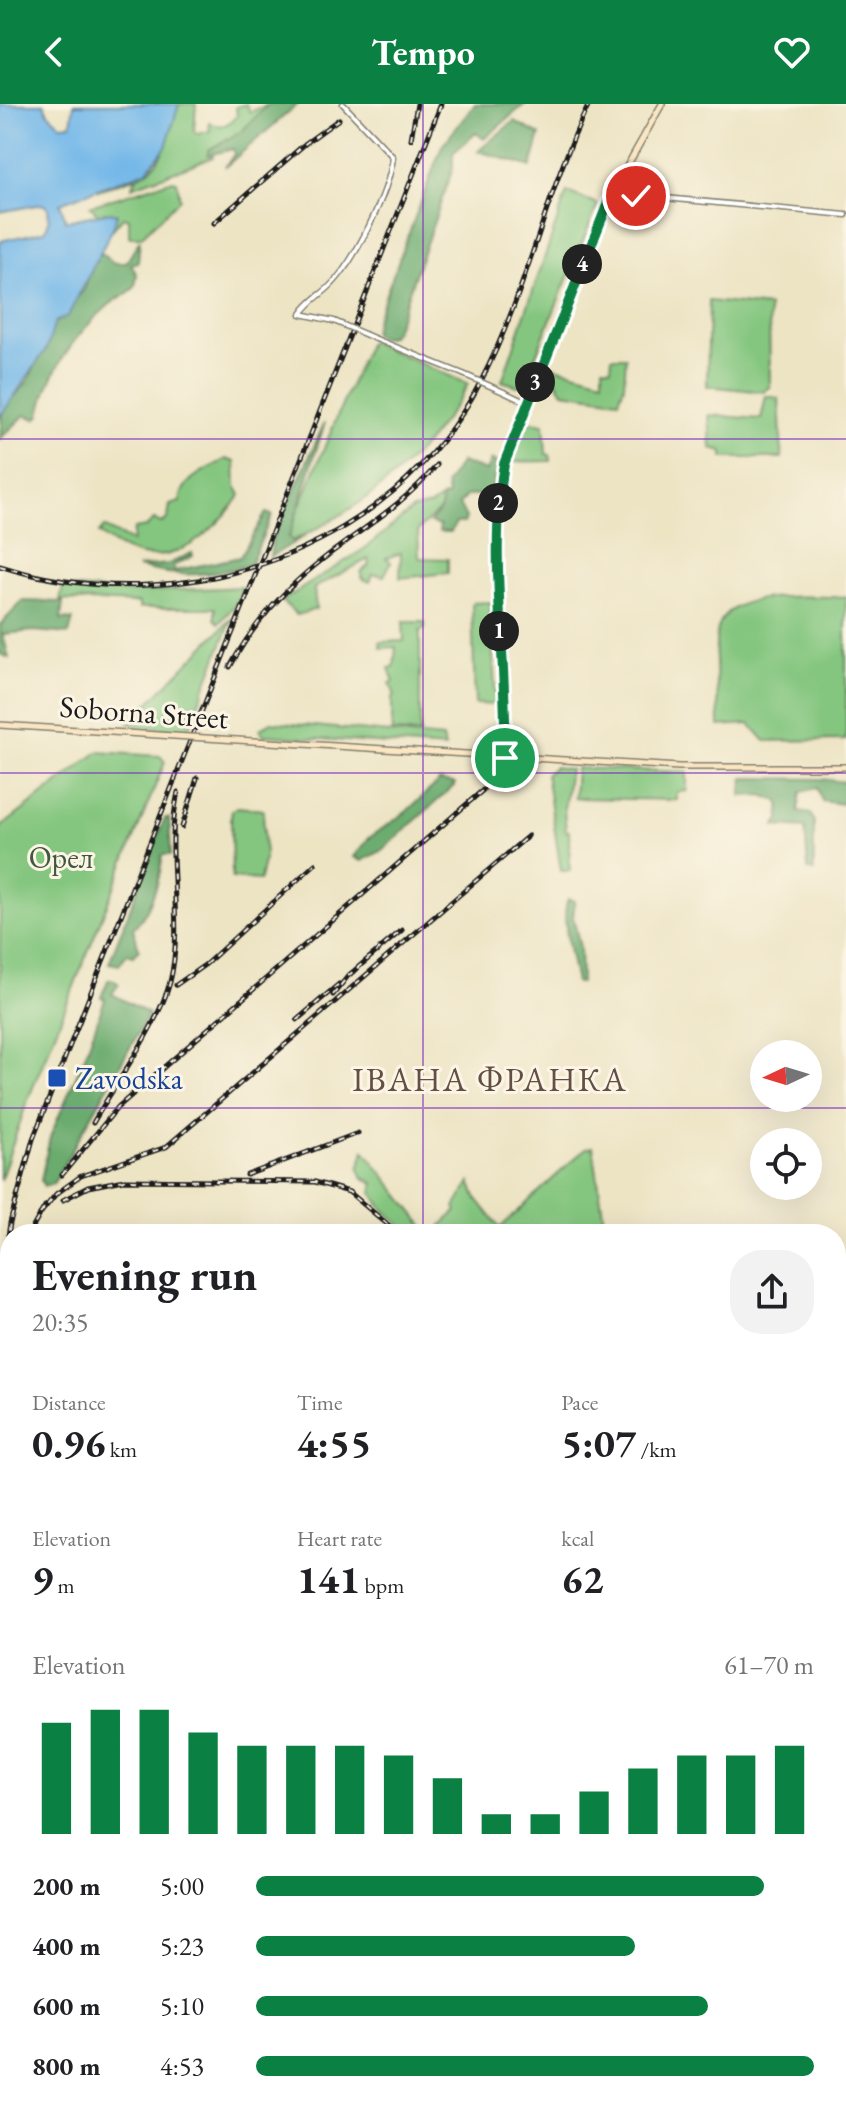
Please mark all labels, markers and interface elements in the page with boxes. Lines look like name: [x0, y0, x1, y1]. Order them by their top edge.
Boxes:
text: Tempo: [371, 29, 475, 76]
icon: back: [32, 30, 76, 74]
icon: heart: [770, 30, 814, 74]
pin: [602, 162, 670, 230]
icon: check: [614, 174, 658, 218]
pin: 4: [562, 244, 602, 284]
text: 4: [576, 249, 588, 278]
pin: 3: [515, 362, 555, 402]
text: 3: [529, 367, 541, 396]
pin: 2: [478, 483, 518, 523]
text: 2: [492, 488, 504, 517]
pin: 1: [479, 611, 519, 651]
text: 1: [493, 616, 505, 645]
street label: Soborna Street: [58, 687, 230, 737]
pin: [471, 724, 539, 792]
icon: arrive: [483, 736, 527, 780]
park label: Орел: [29, 838, 93, 877]
north arrow: [750, 1040, 822, 1112]
map controls: [750, 1040, 822, 1200]
district label: ІВАНА ФРАНКА: [352, 1057, 628, 1101]
place label: Zavodska: [75, 1059, 183, 1098]
marker: Zavodska: [46, 1067, 68, 1089]
button: locate: [750, 1128, 822, 1200]
text: Evening run: [32, 1246, 257, 1303]
button: share: [730, 1250, 814, 1334]
text: 20:35: [32, 1305, 88, 1339]
text: Distance: [32, 1388, 105, 1417]
text: Time: [297, 1388, 342, 1417]
text: Pace: [561, 1388, 598, 1417]
text: 0.96: [32, 1417, 105, 1469]
text: 4:55: [297, 1417, 371, 1469]
text: 5:07: [561, 1417, 636, 1469]
text: km: [105, 1435, 137, 1464]
text: /km: [636, 1435, 677, 1464]
text: Elevation: [32, 1524, 111, 1553]
text: Heart rate: [297, 1524, 382, 1553]
text: kcal: [561, 1524, 594, 1553]
text: 9: [32, 1553, 53, 1605]
text: 141: [297, 1553, 360, 1605]
text: 62: [561, 1553, 604, 1605]
text: m: [53, 1571, 75, 1600]
text: bpm: [360, 1571, 404, 1600]
text: Elevation: [32, 1648, 126, 1682]
text: 61–70 m: [724, 1648, 814, 1682]
text: 200 m: [32, 1869, 100, 1903]
text: 5:00: [160, 1869, 204, 1903]
text: 400 m: [32, 1929, 100, 1963]
text: 5:23: [160, 1929, 204, 1963]
text: 600 m: [32, 1989, 100, 2023]
text: 5:10: [160, 1989, 204, 2023]
text: 800 m: [32, 2049, 100, 2083]
text: 4:53: [160, 2049, 204, 2083]

